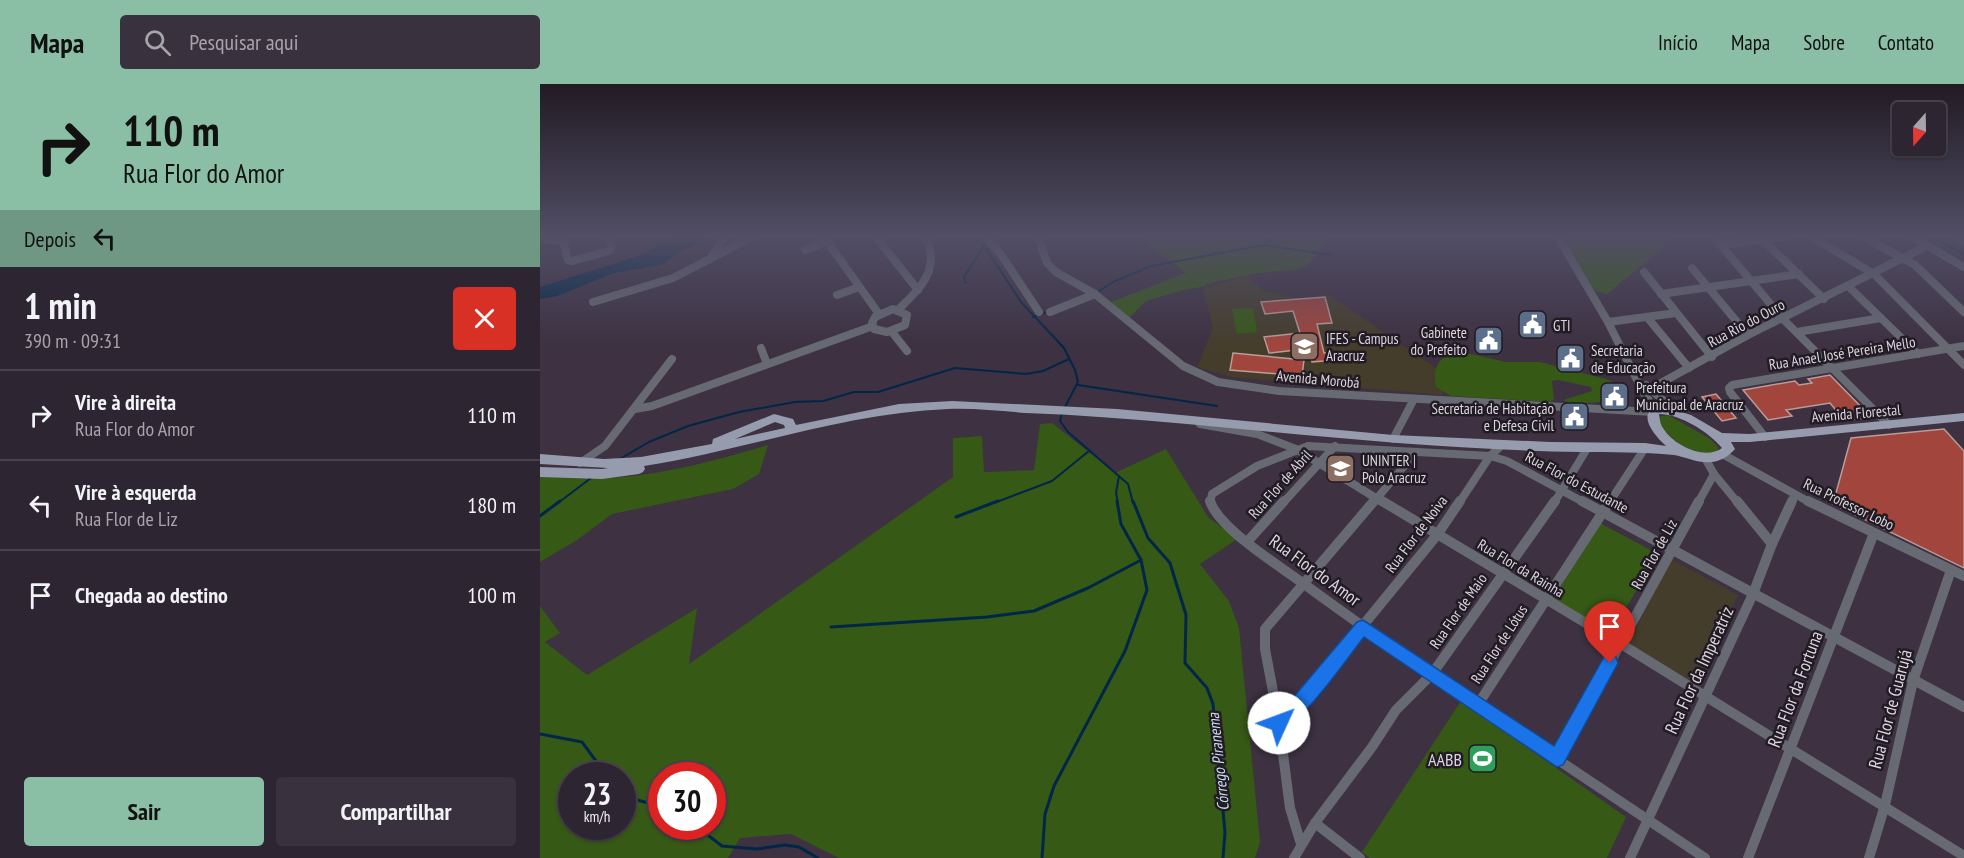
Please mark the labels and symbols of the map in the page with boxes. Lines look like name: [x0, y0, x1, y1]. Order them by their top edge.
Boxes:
north arrow: [1892, 102, 1946, 156]
street label: Rua Rio do Ouro: [1704, 295, 1788, 351]
public building icon: GTI: [1516, 309, 1548, 341]
place label: GTI: [1553, 316, 1571, 335]
place label: Gabinete do Prefeito: [1411, 323, 1467, 359]
public building icon: Gabinete do Prefeito: [1472, 325, 1504, 357]
place label: IFES - Campus Aracruz: [1326, 329, 1399, 365]
school or university icon: IFES - Campus Aracruz: [1289, 331, 1321, 363]
street label: Rua Anael José Pereira Mello: [1767, 332, 1917, 374]
place label: Secretaria de Educação: [1591, 341, 1655, 377]
public building icon: Secretaria de Educação: [1554, 343, 1586, 375]
street label: Avenida Morobá: [1276, 366, 1360, 392]
place label: Prefeitura Municipal de Aracruz: [1636, 378, 1744, 414]
public building icon: Prefeitura Municipal de Aracruz: [1599, 380, 1631, 412]
place label: Secretaria de Habitação e Defesa Civil: [1432, 399, 1554, 435]
street label: Avenida Florestal: [1811, 400, 1902, 426]
public building icon: Secretaria de Habitação e Defesa Civil: [1559, 401, 1591, 433]
street label: Rua Flor de Abril: [1244, 445, 1316, 522]
street label: Rua Flor do Estudante: [1522, 447, 1632, 517]
place label: UNINTER | Polo Aracruz: [1362, 451, 1426, 487]
school or university icon: UNINTER | Polo Aracruz: [1325, 453, 1357, 485]
street label: Rua Professor Lobo: [1801, 474, 1897, 534]
street label: Rua Flor de Noiva: [1381, 492, 1451, 576]
street label: Rua Flor de Liz: [1627, 516, 1681, 592]
street label: Rua Flor do Amor: [1265, 529, 1365, 611]
street label: Rua Flor da Rainha: [1474, 535, 1568, 601]
street label: Rua Flor de Maio: [1425, 570, 1491, 652]
street label: Rua Flor de Lótus: [1467, 601, 1531, 687]
pin: [1584, 601, 1635, 663]
street label: Rua Flor da Imperatriz: [1659, 603, 1739, 737]
street label: Rua Flor da Fortuna: [1762, 628, 1828, 750]
street label: Rua Flor de Guarujá: [1863, 647, 1917, 771]
position arrow: [1247, 691, 1311, 755]
water label: Córrego Piranema: [1203, 711, 1233, 812]
sports icon: AABB: [1467, 743, 1499, 775]
place label: AABB: [1428, 748, 1462, 771]
speed limit sign: 30: [648, 762, 726, 840]

